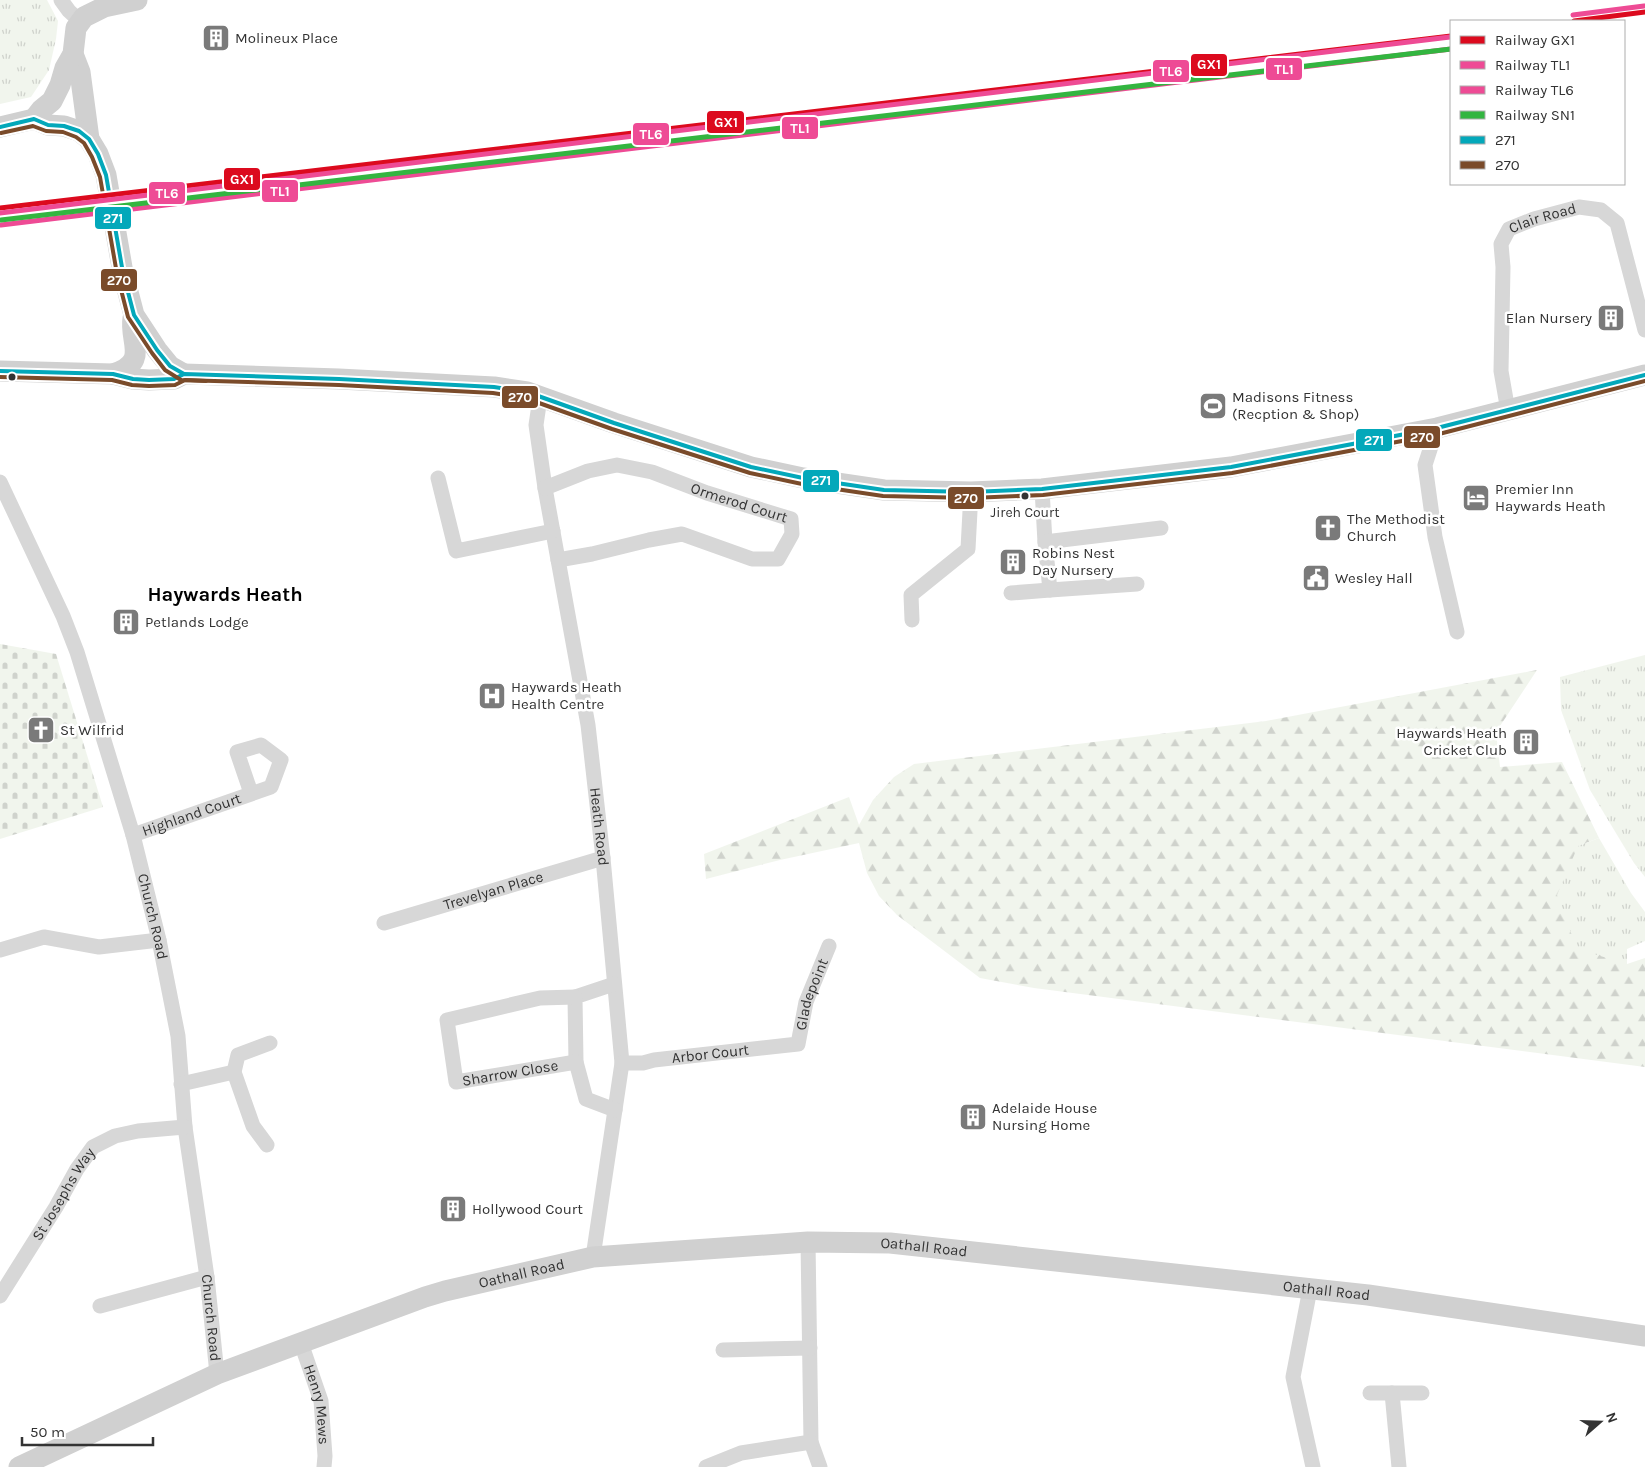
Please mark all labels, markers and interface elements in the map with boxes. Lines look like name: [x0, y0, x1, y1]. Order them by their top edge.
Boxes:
legend: [1450, 20, 1625, 185]
building icon: Molineux Place: [201, 23, 231, 53]
place label: Molineux Place: [235, 29, 338, 47]
text: Railway GX1: [1495, 31, 1575, 49]
line badge: GX1: [1190, 53, 1228, 77]
text: GX1: [1197, 56, 1221, 73]
text: Railway TL1: [1495, 56, 1570, 74]
line badge: TL1: [1265, 57, 1303, 81]
line badge: TL6: [1152, 59, 1190, 83]
text: TL1: [1274, 61, 1294, 78]
text: TL6: [1160, 63, 1182, 80]
text: Railway TL6: [1495, 81, 1574, 99]
text: Railway SN1: [1495, 106, 1575, 124]
line badge: GX1: [706, 110, 745, 134]
text: GX1: [714, 114, 738, 131]
line badge: TL1: [781, 116, 819, 140]
text: TL1: [790, 120, 810, 137]
line badge: TL6: [632, 122, 670, 146]
text: TL6: [640, 126, 662, 143]
text: 271: [1495, 131, 1516, 149]
text: 270: [1495, 156, 1520, 174]
line badge: GX1: [223, 167, 261, 191]
text: GX1: [230, 171, 254, 188]
line badge: TL1: [261, 179, 299, 203]
line badge: TL6: [148, 181, 186, 205]
text: TL1: [270, 183, 290, 200]
text: TL6: [156, 185, 178, 202]
street label: Clair Road: [1506, 199, 1578, 237]
line badge: 271: [94, 206, 132, 230]
text: 271: [103, 210, 123, 227]
line badge: 270: [100, 268, 138, 292]
text: 270: [107, 272, 131, 289]
building icon: Elan Nursery: [1596, 303, 1626, 333]
place label: Elan Nursery: [1506, 309, 1592, 327]
unlabelled marker: [7, 372, 17, 382]
line badge: 270: [501, 385, 539, 409]
place label: Madisons Fitness (Recption & Shop): [1232, 388, 1359, 423]
text: 270: [508, 389, 532, 406]
sports icon: Madisons Fitness (Recption & Shop): [1198, 391, 1228, 421]
line badge: 270: [1403, 425, 1441, 449]
line badge: 271: [1355, 428, 1393, 452]
text: 270: [1410, 429, 1434, 446]
text: 271: [1364, 432, 1384, 449]
line badge: 271: [802, 469, 840, 493]
text: 271: [811, 472, 831, 489]
street label: Ormerod Court: [688, 479, 790, 526]
place label: Premier Inn Haywards Heath: [1495, 480, 1606, 515]
hotel icon: Premier Inn Haywards Heath: [1461, 483, 1491, 513]
line badge: 270: [947, 486, 985, 510]
text: 270: [954, 490, 978, 507]
marker: Jireh Court: [1020, 491, 1030, 501]
place label: Jireh Court: [991, 504, 1059, 521]
place label: The Methodist Church: [1347, 510, 1445, 545]
church icon: The Methodist Church: [1313, 513, 1343, 543]
place label: Robins Nest Day Nursery: [1032, 544, 1115, 579]
building icon: Robins Nest Day Nursery: [998, 547, 1028, 577]
public building icon: Wesley Hall: [1301, 563, 1331, 593]
place label: Wesley Hall: [1335, 569, 1413, 587]
district label: Haywards Heath: [147, 583, 303, 606]
building icon: Petlands Lodge: [111, 607, 141, 637]
place label: Petlands Lodge: [145, 613, 249, 631]
place label: Haywards Heath Health Centre: [511, 678, 622, 713]
hospital icon: Haywards Heath Health Centre: [477, 681, 507, 711]
church icon: St Wilfrid: [26, 715, 56, 745]
place label: St Wilfrid: [60, 721, 124, 739]
place label: Haywards Heath Cricket Club: [1396, 724, 1507, 759]
building icon: Haywards Heath Cricket Club: [1511, 727, 1541, 757]
street label: Heath Road: [586, 786, 613, 867]
street label: Highland Court: [140, 789, 244, 840]
street label: Trevelyan Place: [441, 867, 545, 914]
street label: Church Road: [134, 872, 172, 961]
street label: Gladepoint: [792, 955, 832, 1032]
street label: Arbor Court: [671, 1040, 750, 1067]
street label: Sharrow Close: [461, 1056, 559, 1090]
place label: Adelaide House Nursing Home: [992, 1099, 1097, 1134]
building icon: Adelaide House Nursing Home: [958, 1102, 988, 1132]
street label: St Josephs Way: [28, 1144, 99, 1244]
building icon: Hollywood Court: [438, 1194, 468, 1224]
place label: Hollywood Court: [472, 1200, 583, 1218]
street label: Oathall Road: [880, 1234, 968, 1260]
street label: Oathall Road: [477, 1255, 566, 1292]
street label: Church Road: [198, 1273, 225, 1362]
street label: Oathall Road: [1282, 1277, 1371, 1304]
street label: Henry Mews: [300, 1362, 333, 1445]
north arrow: [1575, 1397, 1625, 1447]
text: N: [1602, 1410, 1621, 1425]
scale bar: [22, 1414, 154, 1446]
text: 50 m: [30, 1423, 65, 1441]

